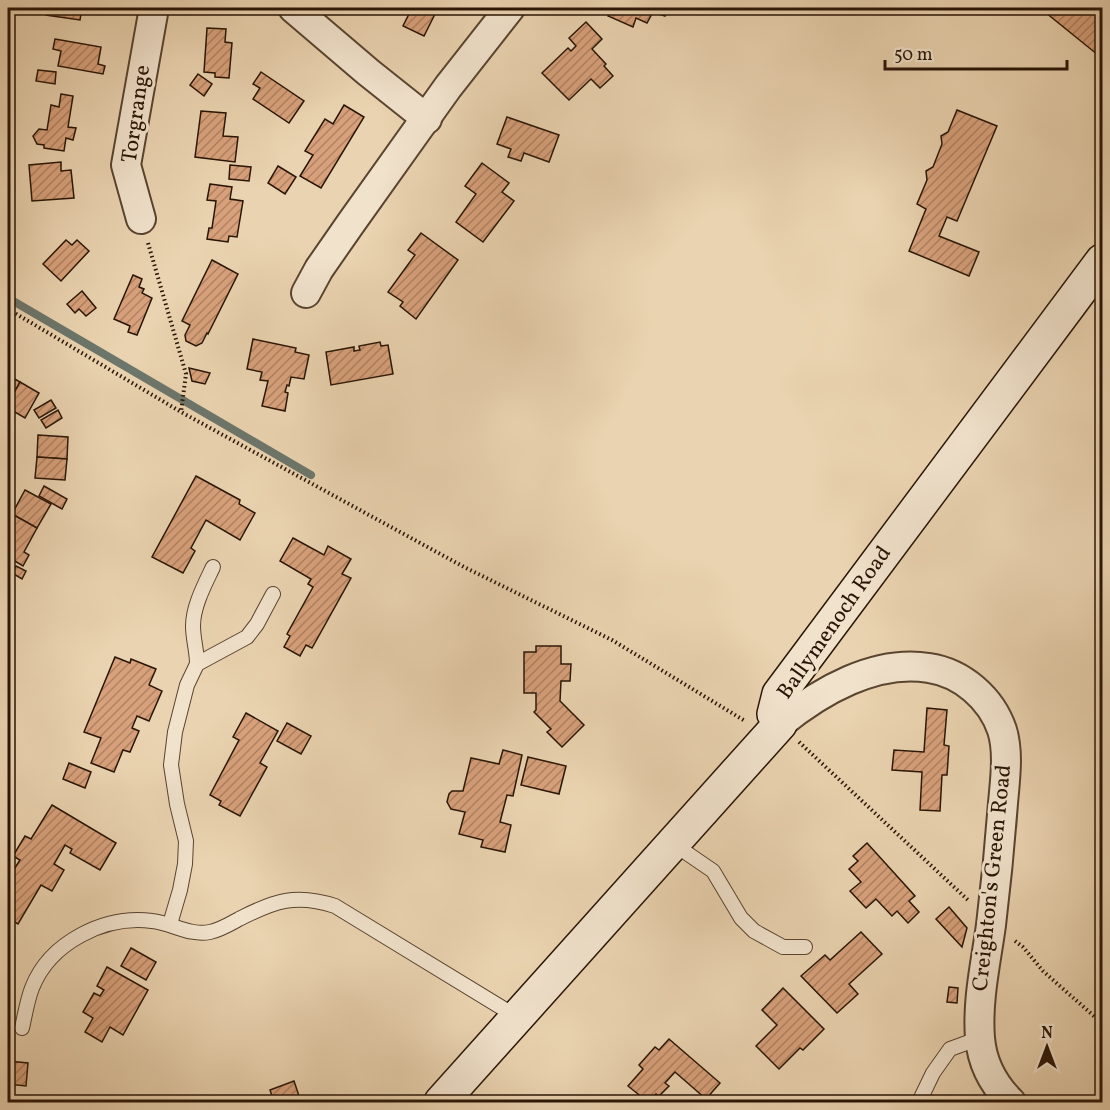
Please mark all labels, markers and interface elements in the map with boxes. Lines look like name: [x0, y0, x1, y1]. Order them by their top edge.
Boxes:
scale bar: [885, 33, 1066, 71]
text: 50 m: [894, 43, 933, 68]
street label: Torgrange: [115, 63, 159, 165]
street label: Ballymenoch Road: [770, 540, 900, 706]
street label: Creighton's Green Road: [966, 763, 1020, 993]
north arrow: [1017, 1017, 1077, 1077]
text: N: [1041, 1023, 1053, 1045]

